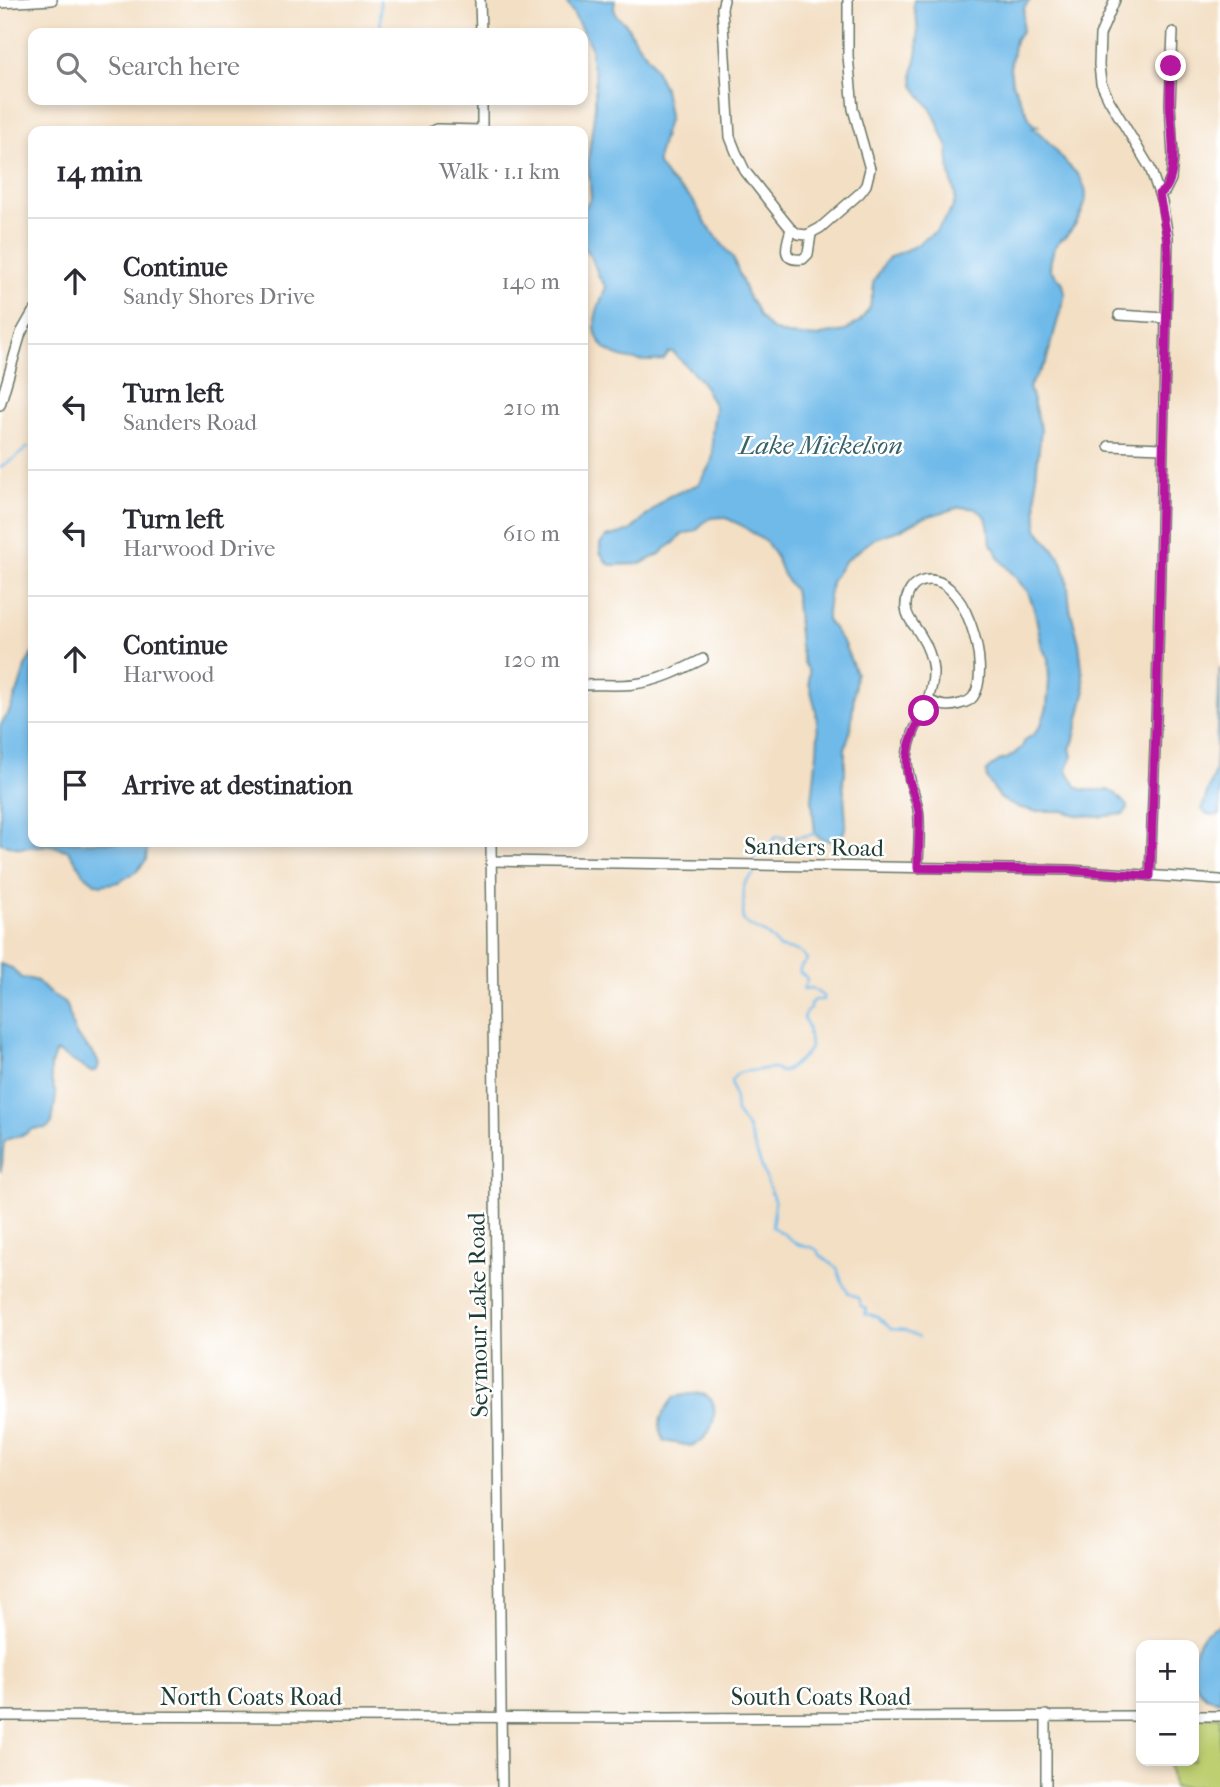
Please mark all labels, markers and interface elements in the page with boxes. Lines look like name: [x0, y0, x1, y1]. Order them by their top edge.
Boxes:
search box: [28, 28, 588, 105]
icon: search: [52, 48, 90, 86]
route end: [1155, 50, 1186, 81]
text: Search here: [108, 51, 240, 82]
text: 14 min: [56, 154, 142, 189]
text: Walk · 1.1 km: [439, 158, 560, 185]
text: Continue: [123, 252, 228, 283]
icon: ahead: [56, 262, 94, 300]
text: 140 m: [501, 268, 560, 295]
text: Sandy Shores Drive: [123, 283, 315, 310]
text: Turn left: [123, 378, 224, 409]
icon: left: [56, 388, 94, 426]
text: 210 m: [503, 394, 560, 421]
text: Sanders Road: [123, 409, 257, 436]
water label: Lake Mickelson: [737, 430, 903, 461]
text: Turn left: [123, 504, 224, 535]
icon: left: [56, 514, 94, 552]
text: 610 m: [503, 520, 560, 547]
text: Harwood Drive: [123, 535, 275, 562]
text: Continue: [123, 630, 228, 661]
icon: ahead: [56, 640, 94, 678]
text: 120 m: [503, 646, 560, 673]
text: Harwood: [123, 661, 214, 688]
route start: [908, 695, 939, 726]
icon: arrive: [56, 766, 94, 804]
text: Arrive at destination: [123, 770, 353, 801]
street label: Sanders Road: [744, 832, 885, 862]
street label: Seymour Lake Road: [462, 1211, 494, 1418]
map controls: [1136, 1640, 1199, 1766]
button: +: [1136, 1640, 1199, 1703]
street label: North Coats Road: [160, 1683, 343, 1711]
street label: South Coats Road: [731, 1683, 912, 1711]
button: −: [1136, 1703, 1199, 1766]

